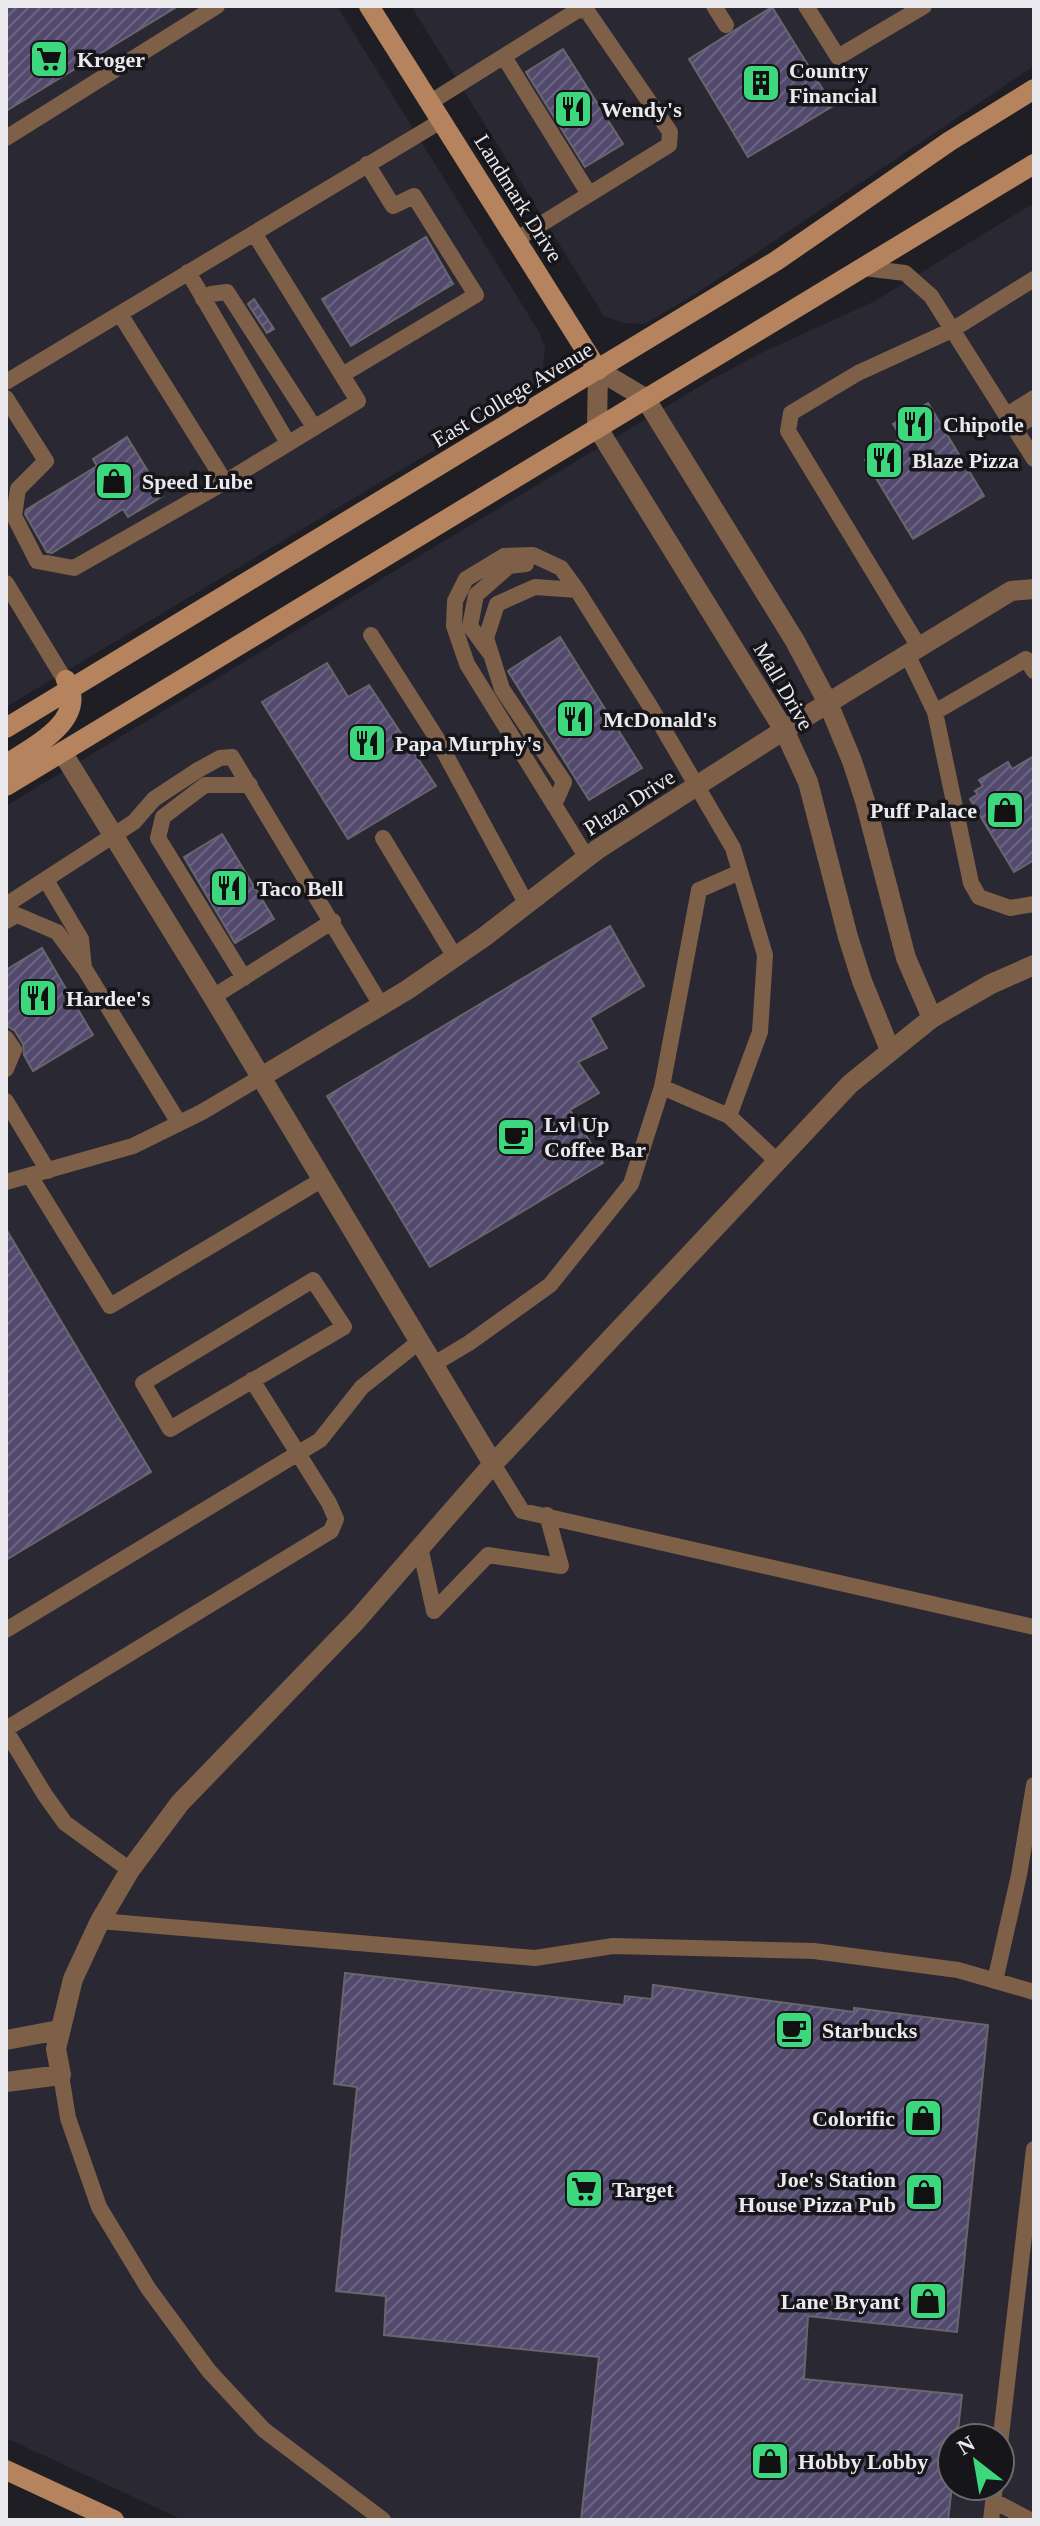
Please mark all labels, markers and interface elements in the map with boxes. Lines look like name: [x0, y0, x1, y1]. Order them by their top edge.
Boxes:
supermarket icon: Kroger: [28, 38, 70, 80]
place label: Kroger: [77, 47, 145, 72]
place label: Country Financial: [789, 58, 877, 108]
building icon: Country Financial: [740, 62, 782, 104]
restaurant icon: Wendy's: [552, 88, 594, 130]
place label: Wendy's: [601, 97, 682, 122]
street label: Landmark Drive: [469, 130, 568, 267]
street label: East College Avenue: [427, 337, 597, 452]
restaurant icon: Chipotle: [894, 403, 936, 445]
place label: Chipotle: [943, 412, 1024, 437]
restaurant icon: Blaze Pizza: [863, 439, 905, 481]
place label: Blaze Pizza: [912, 448, 1019, 473]
shop icon: Speed Lube: [93, 460, 135, 502]
place label: Speed Lube: [142, 469, 253, 494]
street label: Mall Drive: [748, 638, 819, 735]
restaurant icon: McDonald's: [554, 698, 596, 740]
place label: McDonald's: [603, 707, 717, 732]
restaurant icon: Papa Murphy's: [346, 722, 388, 764]
place label: Papa Murphy's: [395, 731, 542, 756]
street label: Plaza Drive: [579, 764, 679, 841]
shop icon: Puff Palace: [984, 789, 1026, 831]
place label: Puff Palace: [870, 798, 977, 823]
restaurant icon: Taco Bell: [208, 867, 250, 909]
place label: Taco Bell: [257, 876, 344, 901]
restaurant icon: Hardee's: [17, 977, 59, 1019]
place label: Hardee's: [66, 986, 151, 1011]
place label: Lvl Up Coffee Bar: [544, 1112, 646, 1162]
cafe icon: Lvl Up Coffee Bar: [495, 1116, 537, 1158]
cafe icon: Starbucks: [773, 2009, 815, 2051]
place label: Starbucks: [822, 2018, 918, 2043]
shop icon: Colorific: [902, 2097, 944, 2139]
place label: Colorific: [812, 2106, 895, 2131]
place label: Joe's Station House Pizza Pub: [738, 2167, 896, 2217]
supermarket icon: Target: [563, 2168, 605, 2210]
shop icon: Joe's Station House Pizza Pub: [903, 2171, 945, 2213]
place label: Target: [612, 2177, 674, 2202]
shop icon: Lane Bryant: [907, 2280, 949, 2322]
place label: Lane Bryant: [781, 2289, 901, 2314]
north arrow: [936, 2422, 1016, 2502]
text: N: [953, 2430, 979, 2460]
shop icon: Hobby Lobby: [749, 2440, 791, 2482]
place label: Hobby Lobby: [798, 2449, 928, 2474]

